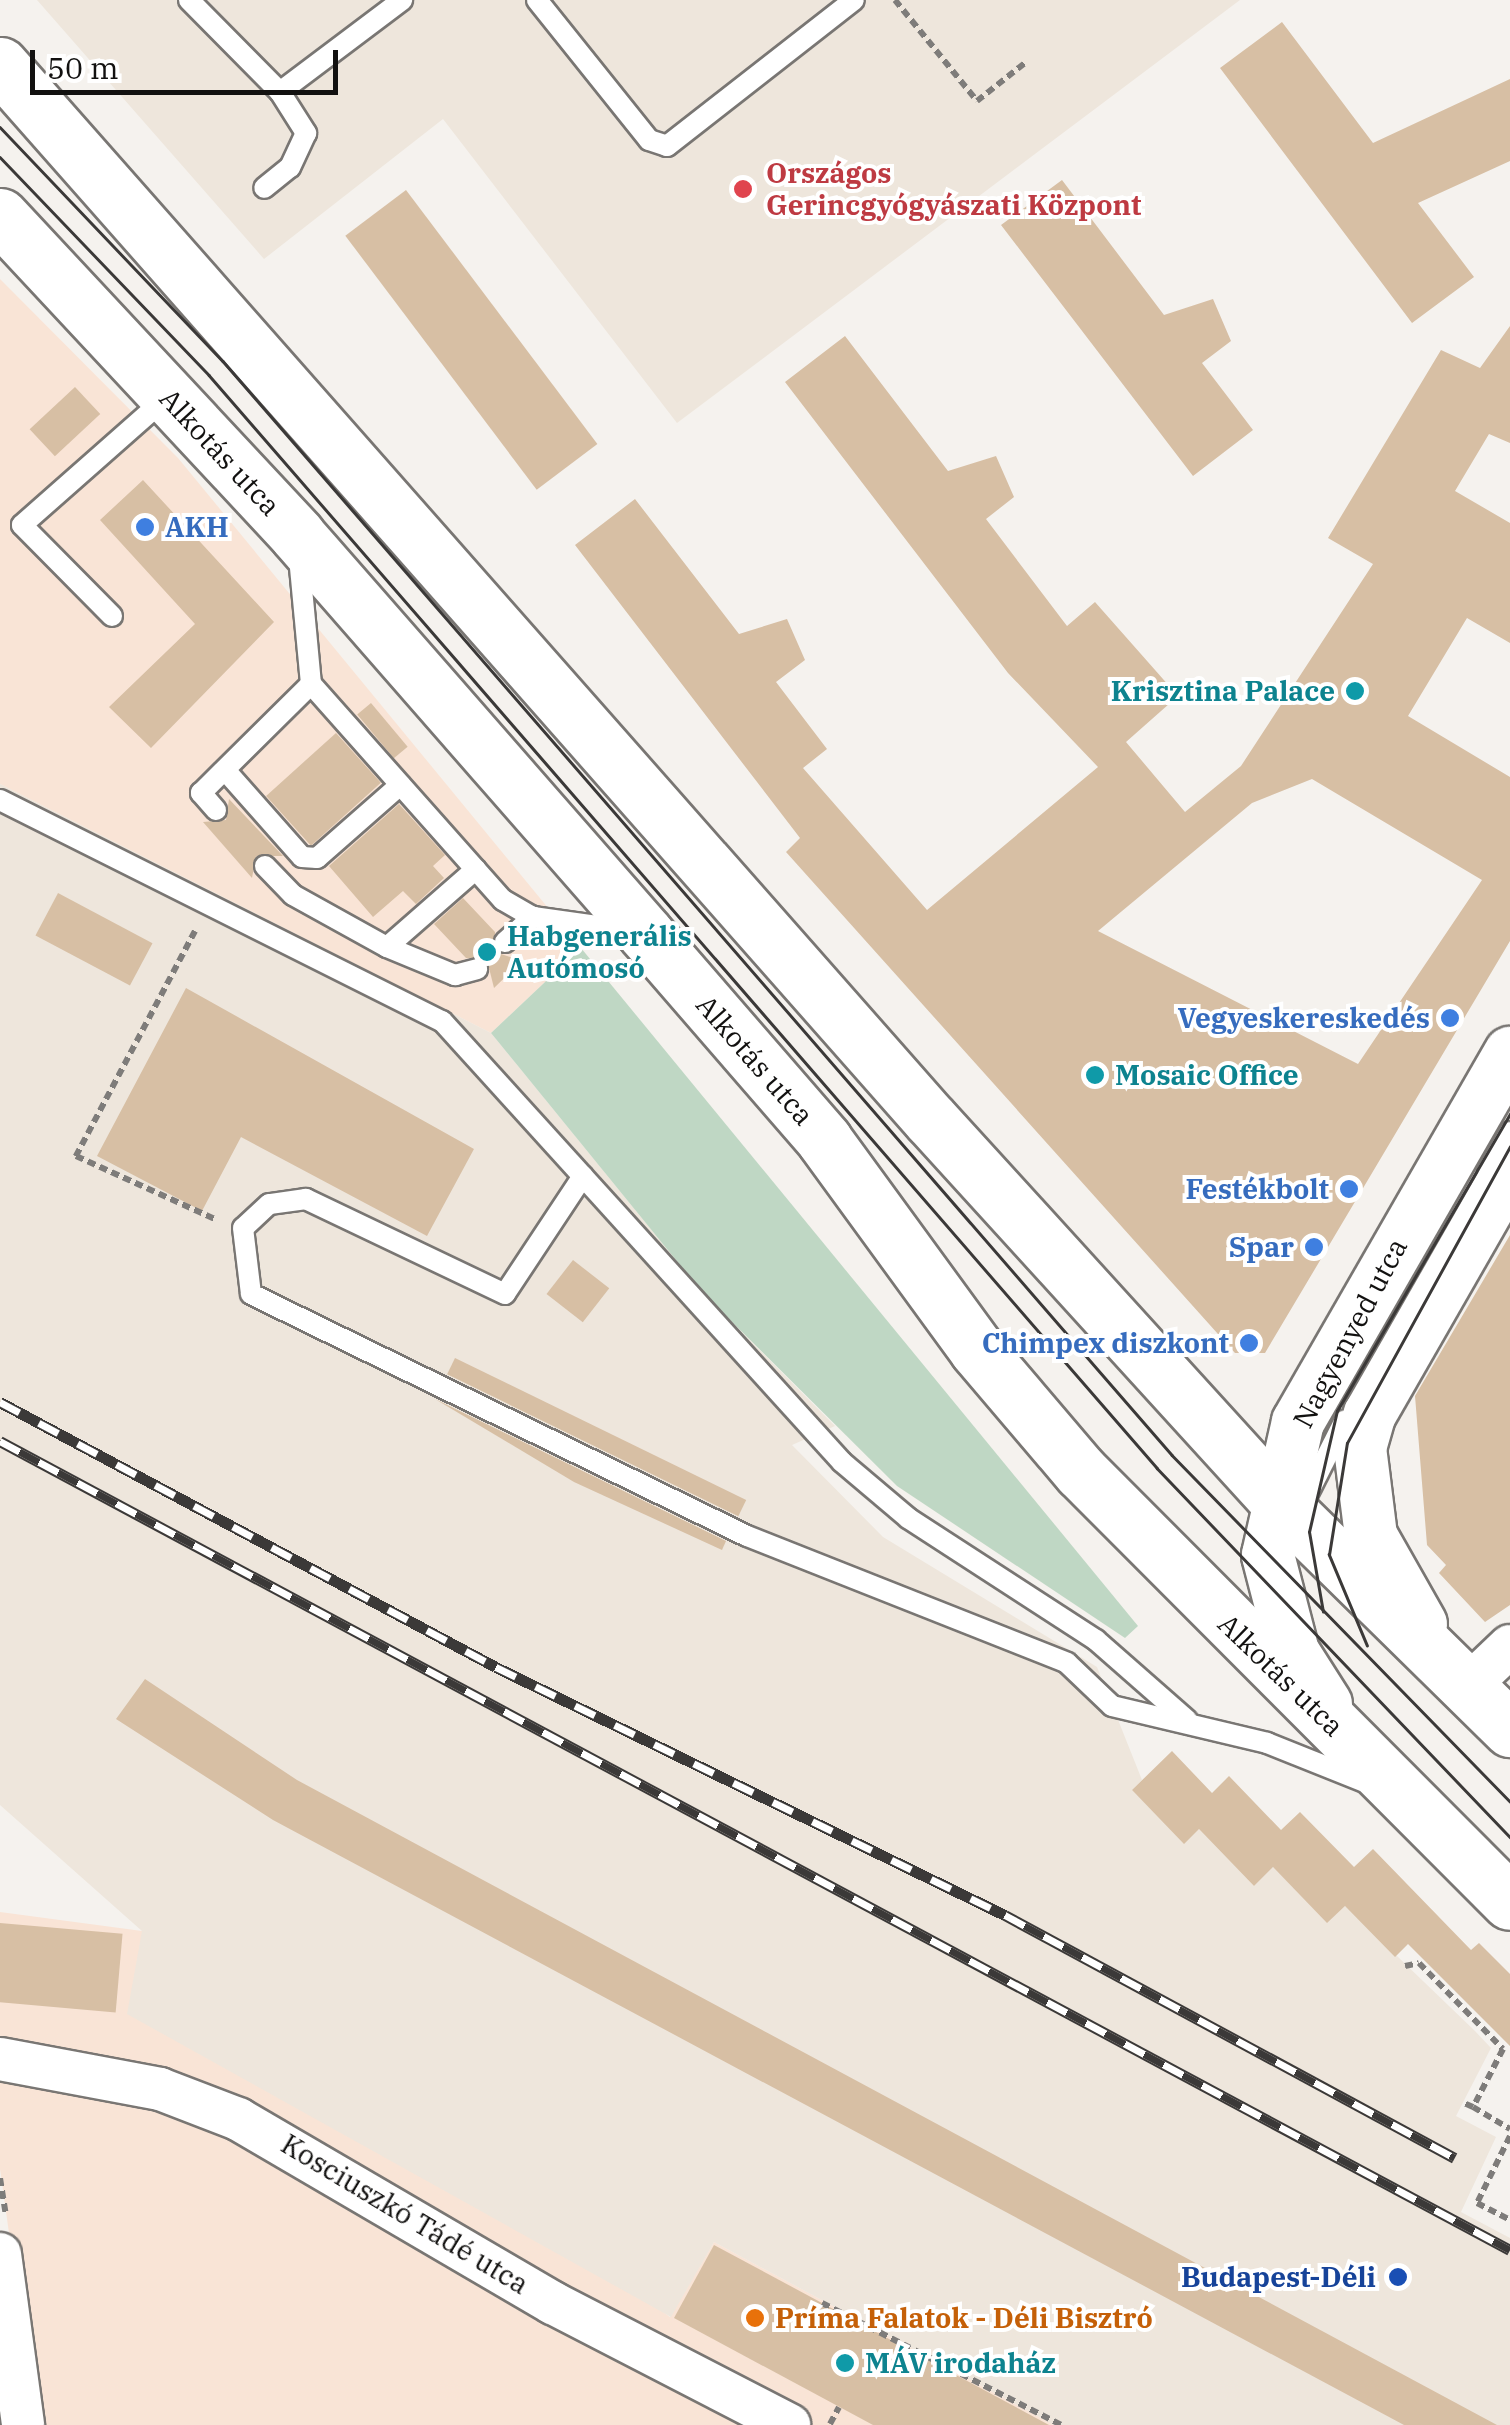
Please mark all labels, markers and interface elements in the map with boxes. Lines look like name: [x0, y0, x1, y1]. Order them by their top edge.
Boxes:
scale bar: [35, 30, 342, 92]
text: 50 m: [47, 48, 119, 87]
place label: Országos Gerincgyógyászati Központ: [766, 156, 1142, 222]
marker: Országos Gerincgyógyászati Központ: [730, 176, 756, 202]
street label: Alkotás utca: [153, 382, 287, 522]
place label: AKH: [165, 510, 229, 544]
marker: AKH: [134, 516, 156, 538]
place label: Krisztina Palace: [1111, 674, 1335, 708]
marker: Krisztina Palace: [1344, 680, 1366, 702]
place label: Habgenerális Autómosó: [507, 919, 692, 985]
marker: Habgenerális Autómosó: [476, 941, 498, 963]
street label: Alkotás utca: [689, 988, 821, 1132]
place label: Vegyeskereskedés: [1177, 1001, 1430, 1035]
marker: Vegyeskereskedés: [1439, 1007, 1461, 1029]
place label: Mosaic Office: [1115, 1058, 1299, 1092]
marker: Mosaic Office: [1084, 1064, 1106, 1086]
place label: Festékbolt: [1185, 1172, 1329, 1206]
marker: Festékbolt: [1338, 1178, 1360, 1200]
place label: Spar: [1229, 1230, 1294, 1264]
street label: Nagyenyed utca: [1286, 1232, 1414, 1434]
marker: Spar: [1303, 1236, 1325, 1258]
place label: Chimpex diszkont: [982, 1326, 1229, 1360]
marker: Chimpex diszkont: [1238, 1332, 1260, 1354]
street label: Alkotás utca: [1211, 1607, 1351, 1743]
street label: Kosciuszkó Tádé utca: [275, 2127, 535, 2301]
place label: Budapest-Déli: [1181, 2260, 1376, 2294]
marker: Budapest-Déli: [1385, 2264, 1411, 2290]
place label: Príma Falatok - Déli Bisztró: [775, 2301, 1153, 2335]
marker: Príma Falatok - Déli Bisztró: [744, 2307, 766, 2329]
place label: MÁV irodaház: [865, 2346, 1056, 2380]
marker: MÁV irodaház: [834, 2352, 856, 2374]

